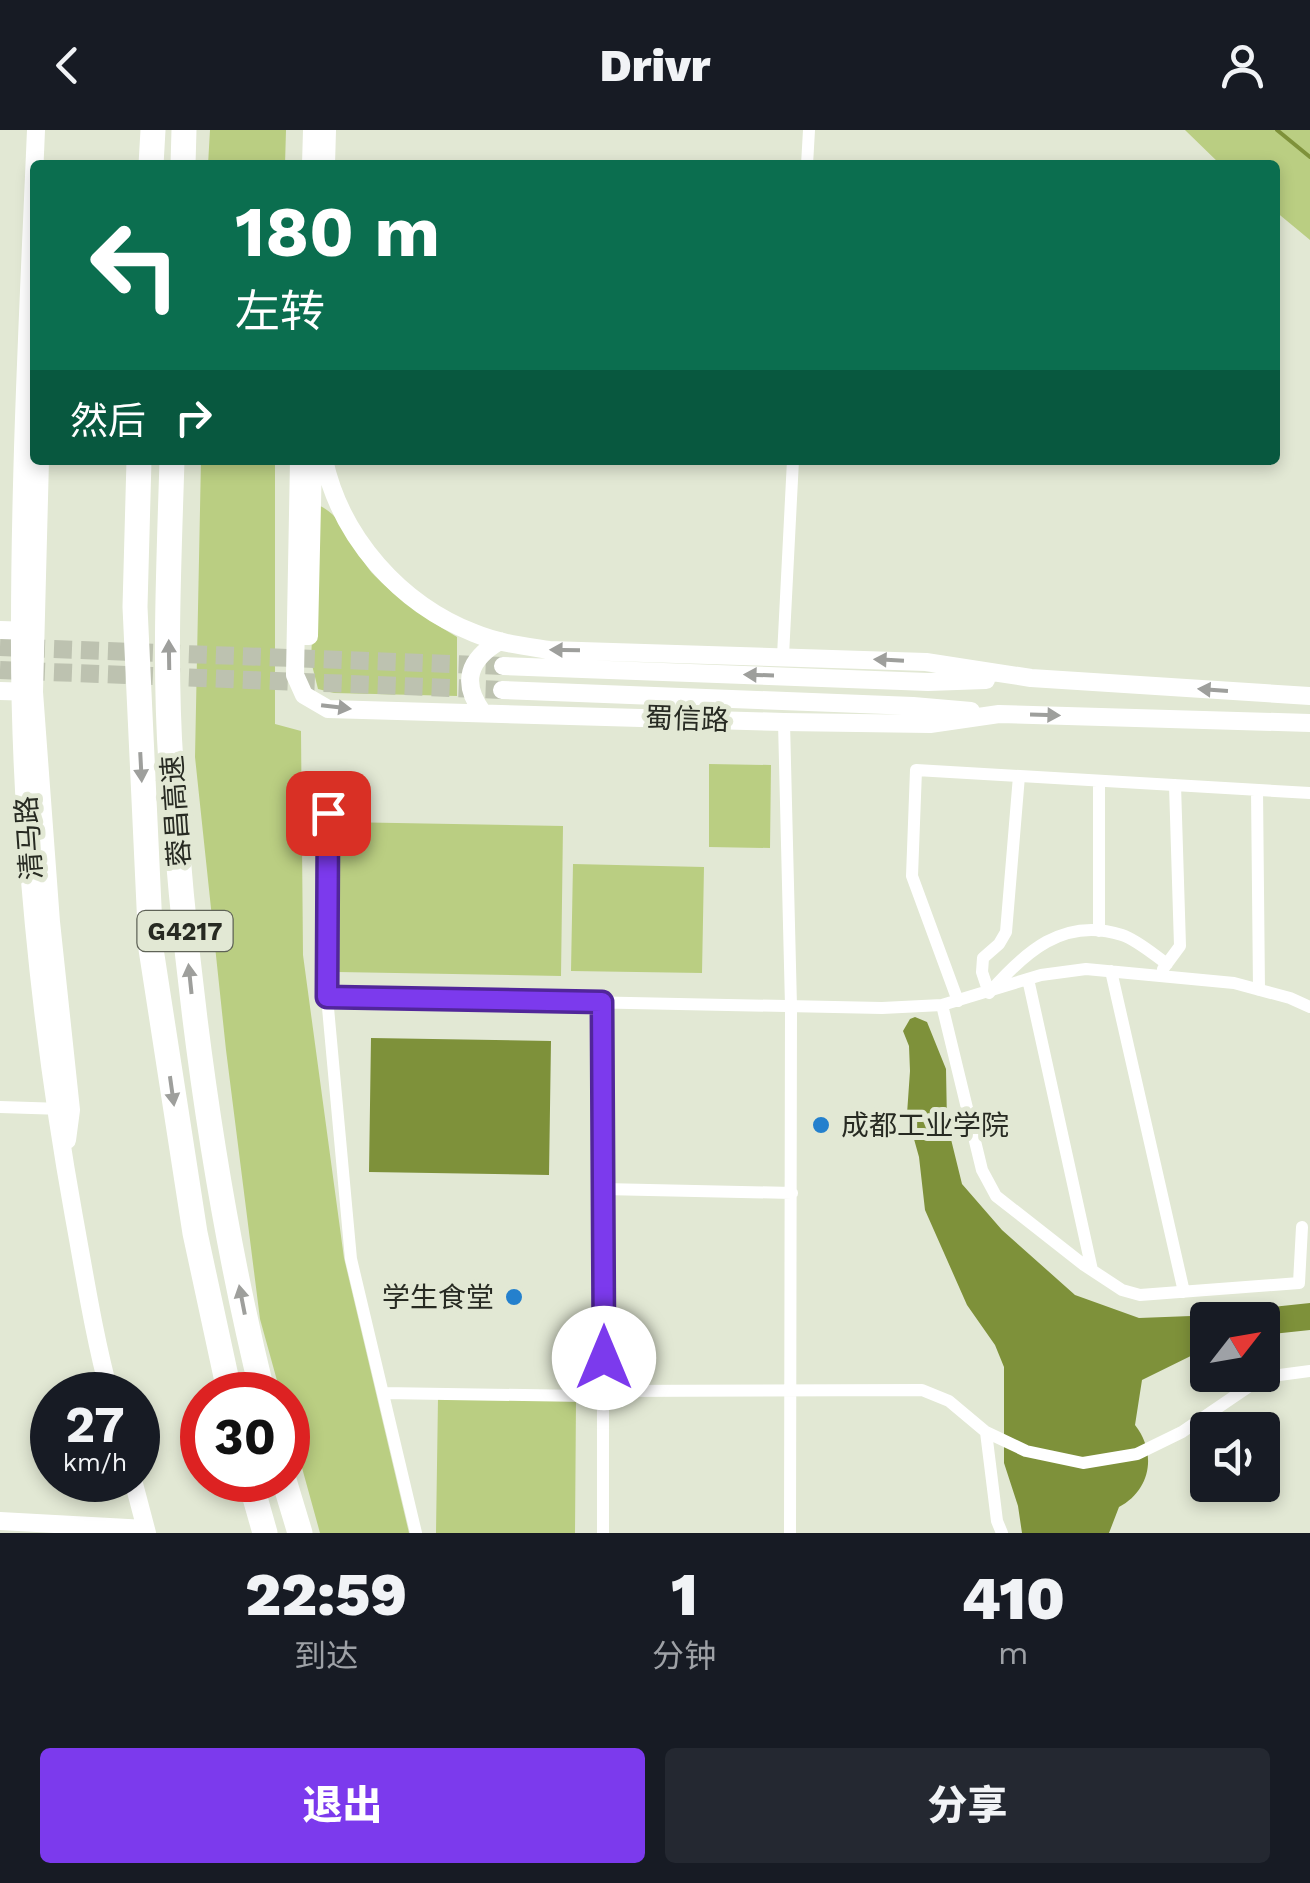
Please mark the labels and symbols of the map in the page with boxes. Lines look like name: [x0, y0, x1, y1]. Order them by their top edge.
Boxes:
one-way arrow: [160, 639, 176, 671]
one-way arrow: [548, 641, 580, 657]
one-way arrow: [873, 652, 905, 668]
one-way arrow: [743, 667, 775, 683]
one-way arrow: [1196, 682, 1228, 698]
one-way arrow: [321, 700, 353, 716]
street label: 蜀信路: [644, 701, 730, 737]
one-way arrow: [1030, 707, 1062, 723]
one-way arrow: [134, 752, 150, 784]
street label: 蓉昌高速: [156, 754, 196, 868]
pin: [286, 771, 371, 856]
street label: 清马路: [10, 795, 48, 881]
road number: G4217: [138, 911, 232, 951]
one-way arrow: [182, 963, 198, 995]
one-way arrow: [164, 1075, 180, 1107]
place label: 成都工业学院: [841, 1109, 1009, 1142]
marker: 成都工业学院: [810, 1114, 832, 1136]
place label: 学生食堂: [382, 1281, 494, 1314]
one-way arrow: [234, 1284, 250, 1315]
marker: 学生食堂: [503, 1286, 525, 1308]
north arrow: [1190, 1302, 1280, 1392]
position arrow: [552, 1306, 656, 1410]
speed limit sign: 30: [180, 1372, 310, 1502]

